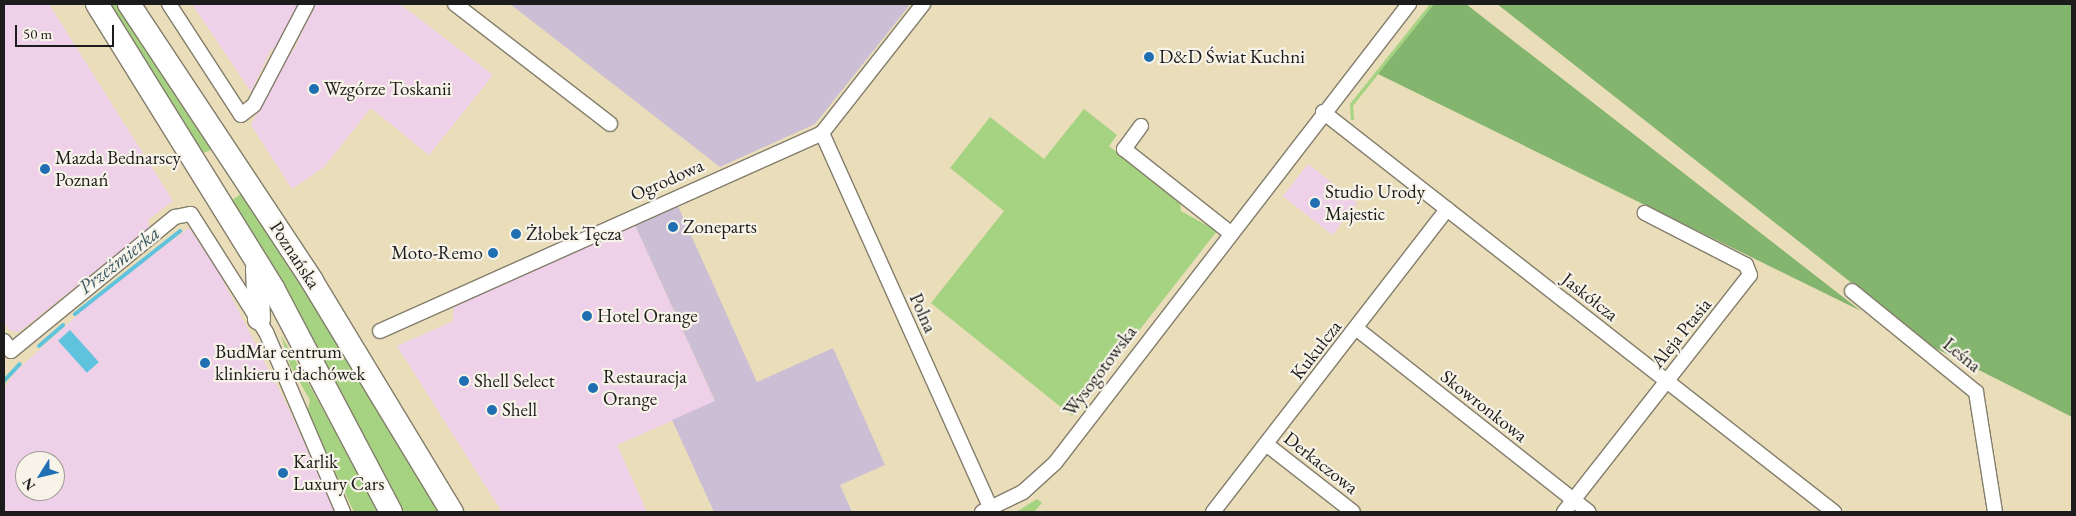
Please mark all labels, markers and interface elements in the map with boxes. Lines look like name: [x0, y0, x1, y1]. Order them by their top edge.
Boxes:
scale bar: [18, 15, 116, 47]
text: 50 m: [23, 24, 52, 43]
place label: D&D Świat Kuchni: [1159, 46, 1305, 68]
marker: D&D Świat Kuchni: [1143, 51, 1155, 63]
place label: Wzgórze Toskanii: [324, 78, 451, 100]
marker: Wzgórze Toskanii: [308, 83, 320, 95]
place label: Mazda Bednarscy Poznań: [55, 147, 181, 191]
street label: Ogrodowa: [627, 154, 707, 206]
marker: Mazda Bednarscy Poznań: [39, 163, 51, 175]
place label: Studio Urody Majestic: [1325, 181, 1425, 225]
marker: Studio Urody Majestic: [1309, 197, 1321, 209]
place label: Zoneparts: [683, 216, 757, 238]
street label: Poznańska: [265, 217, 325, 293]
water label: Przeźmierka: [74, 221, 164, 299]
marker: Zoneparts: [667, 221, 679, 233]
place label: Żłobek Tęcza: [526, 223, 622, 245]
marker: Żłobek Tęcza: [510, 228, 522, 240]
place label: Moto-Remo: [391, 242, 483, 264]
marker: Moto-Remo: [487, 247, 499, 259]
street label: Jaskółcza: [1557, 268, 1623, 326]
street label: Polna: [904, 290, 942, 336]
street label: Aleja Ptasia: [1646, 293, 1716, 373]
place label: Hotel Orange: [597, 305, 698, 327]
marker: Hotel Orange: [581, 310, 593, 322]
street label: Kukułcza: [1286, 316, 1346, 384]
street label: Wysogotowska: [1058, 321, 1142, 421]
street label: Leśna: [1938, 333, 1986, 377]
place label: BudMar centrum klinkieru i dachówek: [215, 341, 365, 385]
marker: BudMar centrum klinkieru i dachówek: [199, 357, 211, 369]
street label: Skowronkowa: [1436, 365, 1532, 447]
place label: Restauracja Orange: [603, 366, 687, 410]
place label: Shell Select: [474, 370, 555, 392]
marker: Shell Select: [458, 375, 470, 387]
marker: Restauracja Orange: [587, 382, 599, 394]
place label: Shell: [502, 399, 537, 421]
marker: Shell: [486, 404, 498, 416]
street label: Derkaczowa: [1279, 427, 1363, 499]
north arrow: [15, 451, 65, 501]
place label: Karlik Luxury Cars: [293, 451, 384, 495]
marker: Karlik Luxury Cars: [277, 467, 289, 479]
text: N: [18, 474, 39, 494]

